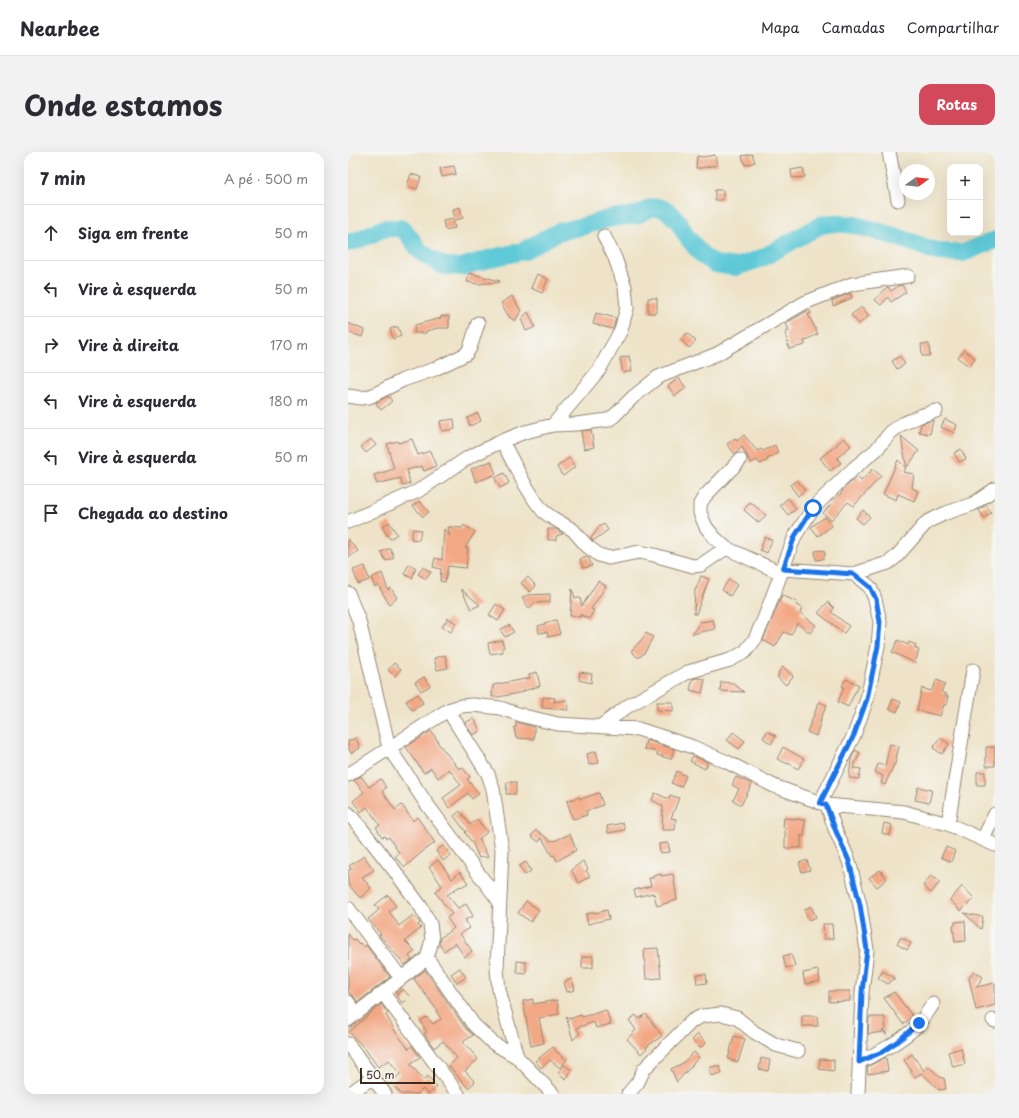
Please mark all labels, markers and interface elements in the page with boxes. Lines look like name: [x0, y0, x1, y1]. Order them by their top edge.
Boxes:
text: Nearbee: [20, 14, 100, 42]
text: Mapa: [761, 17, 799, 38]
text: Camadas: [821, 17, 885, 38]
text: Compartilhar: [907, 17, 999, 38]
text: Onde estamos: [24, 83, 223, 126]
button: Rotas: [919, 84, 995, 125]
north arrow: [899, 164, 935, 200]
map controls: [947, 164, 983, 236]
button: +: [947, 164, 983, 200]
text: 7 min: [40, 165, 86, 191]
text: A pé · 500 m: [224, 169, 308, 188]
button: −: [947, 200, 983, 236]
text: Siga em frente: [78, 221, 188, 244]
icon: ahead: [40, 222, 62, 244]
text: 50 m: [274, 223, 308, 242]
text: Vire à esquerda: [78, 277, 197, 300]
icon: left: [40, 278, 62, 300]
text: 50 m: [274, 279, 308, 298]
text: Vire à direita: [78, 333, 179, 356]
icon: right: [40, 334, 62, 356]
text: 170 m: [270, 335, 308, 354]
text: Vire à esquerda: [78, 389, 197, 412]
icon: left: [40, 390, 62, 412]
text: 180 m: [269, 391, 308, 410]
text: Vire à esquerda: [78, 445, 197, 468]
icon: left: [40, 446, 62, 468]
text: 50 m: [274, 447, 308, 466]
route start: [804, 499, 822, 517]
text: Chegada ao destino: [78, 501, 228, 524]
icon: arrive: [40, 502, 62, 524]
route end: [910, 1014, 928, 1032]
scale bar: [360, 1066, 435, 1085]
text: 50 m: [366, 1066, 395, 1083]

